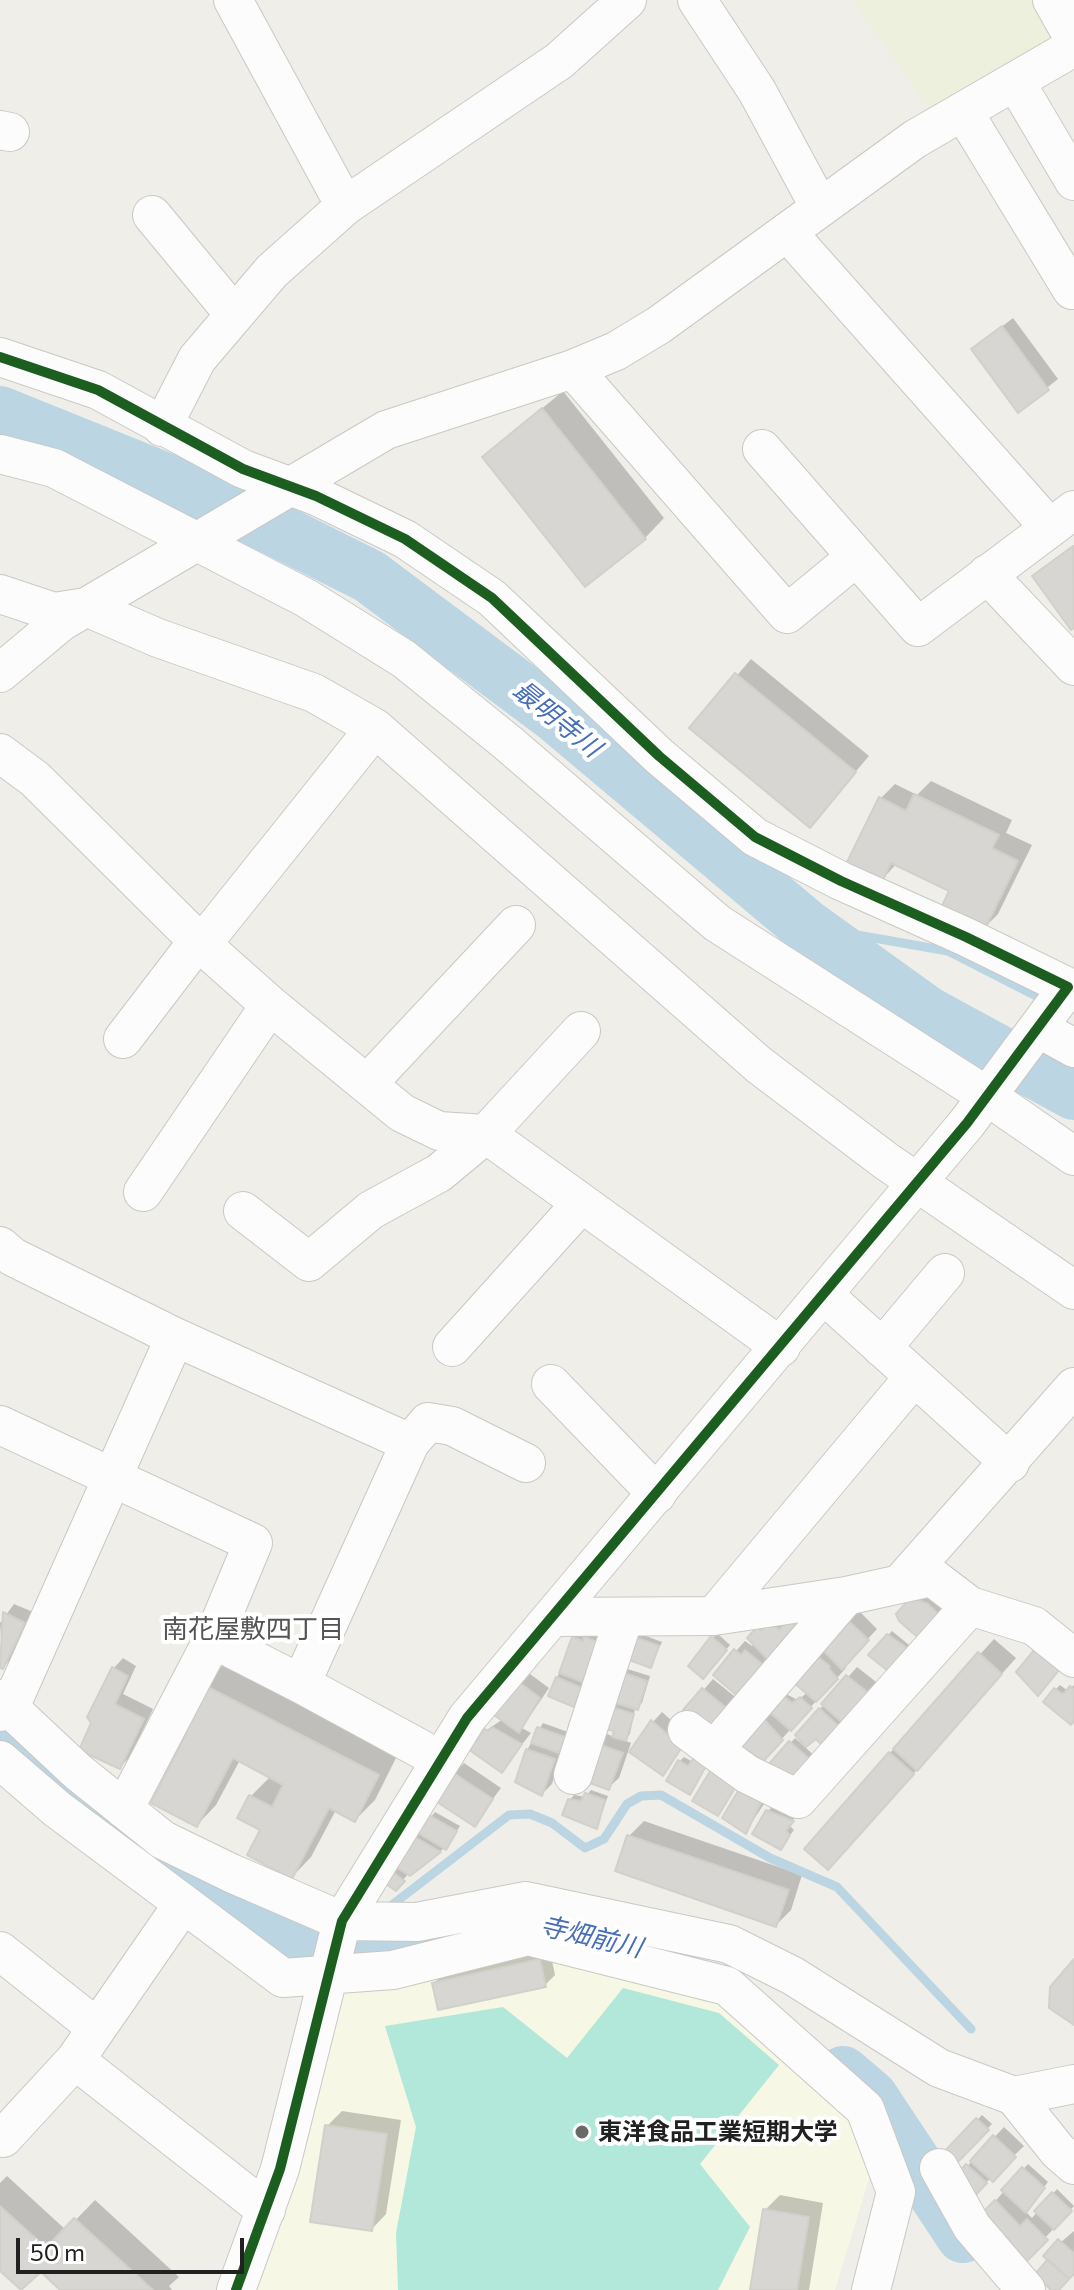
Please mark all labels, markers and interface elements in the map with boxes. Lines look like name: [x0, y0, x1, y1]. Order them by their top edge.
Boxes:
water label: 最明寺川: [507, 674, 607, 764]
district label: 南花屋敷四丁目: [162, 1613, 344, 1645]
water label: 寺畑前川: [537, 1910, 645, 1964]
place label: 東洋食品工業短期大学: [598, 2118, 838, 2146]
marker: 東洋食品工業短期大学: [573, 2123, 591, 2141]
scale bar: [20, 2222, 248, 2272]
text: 50 m: [30, 2237, 85, 2266]

